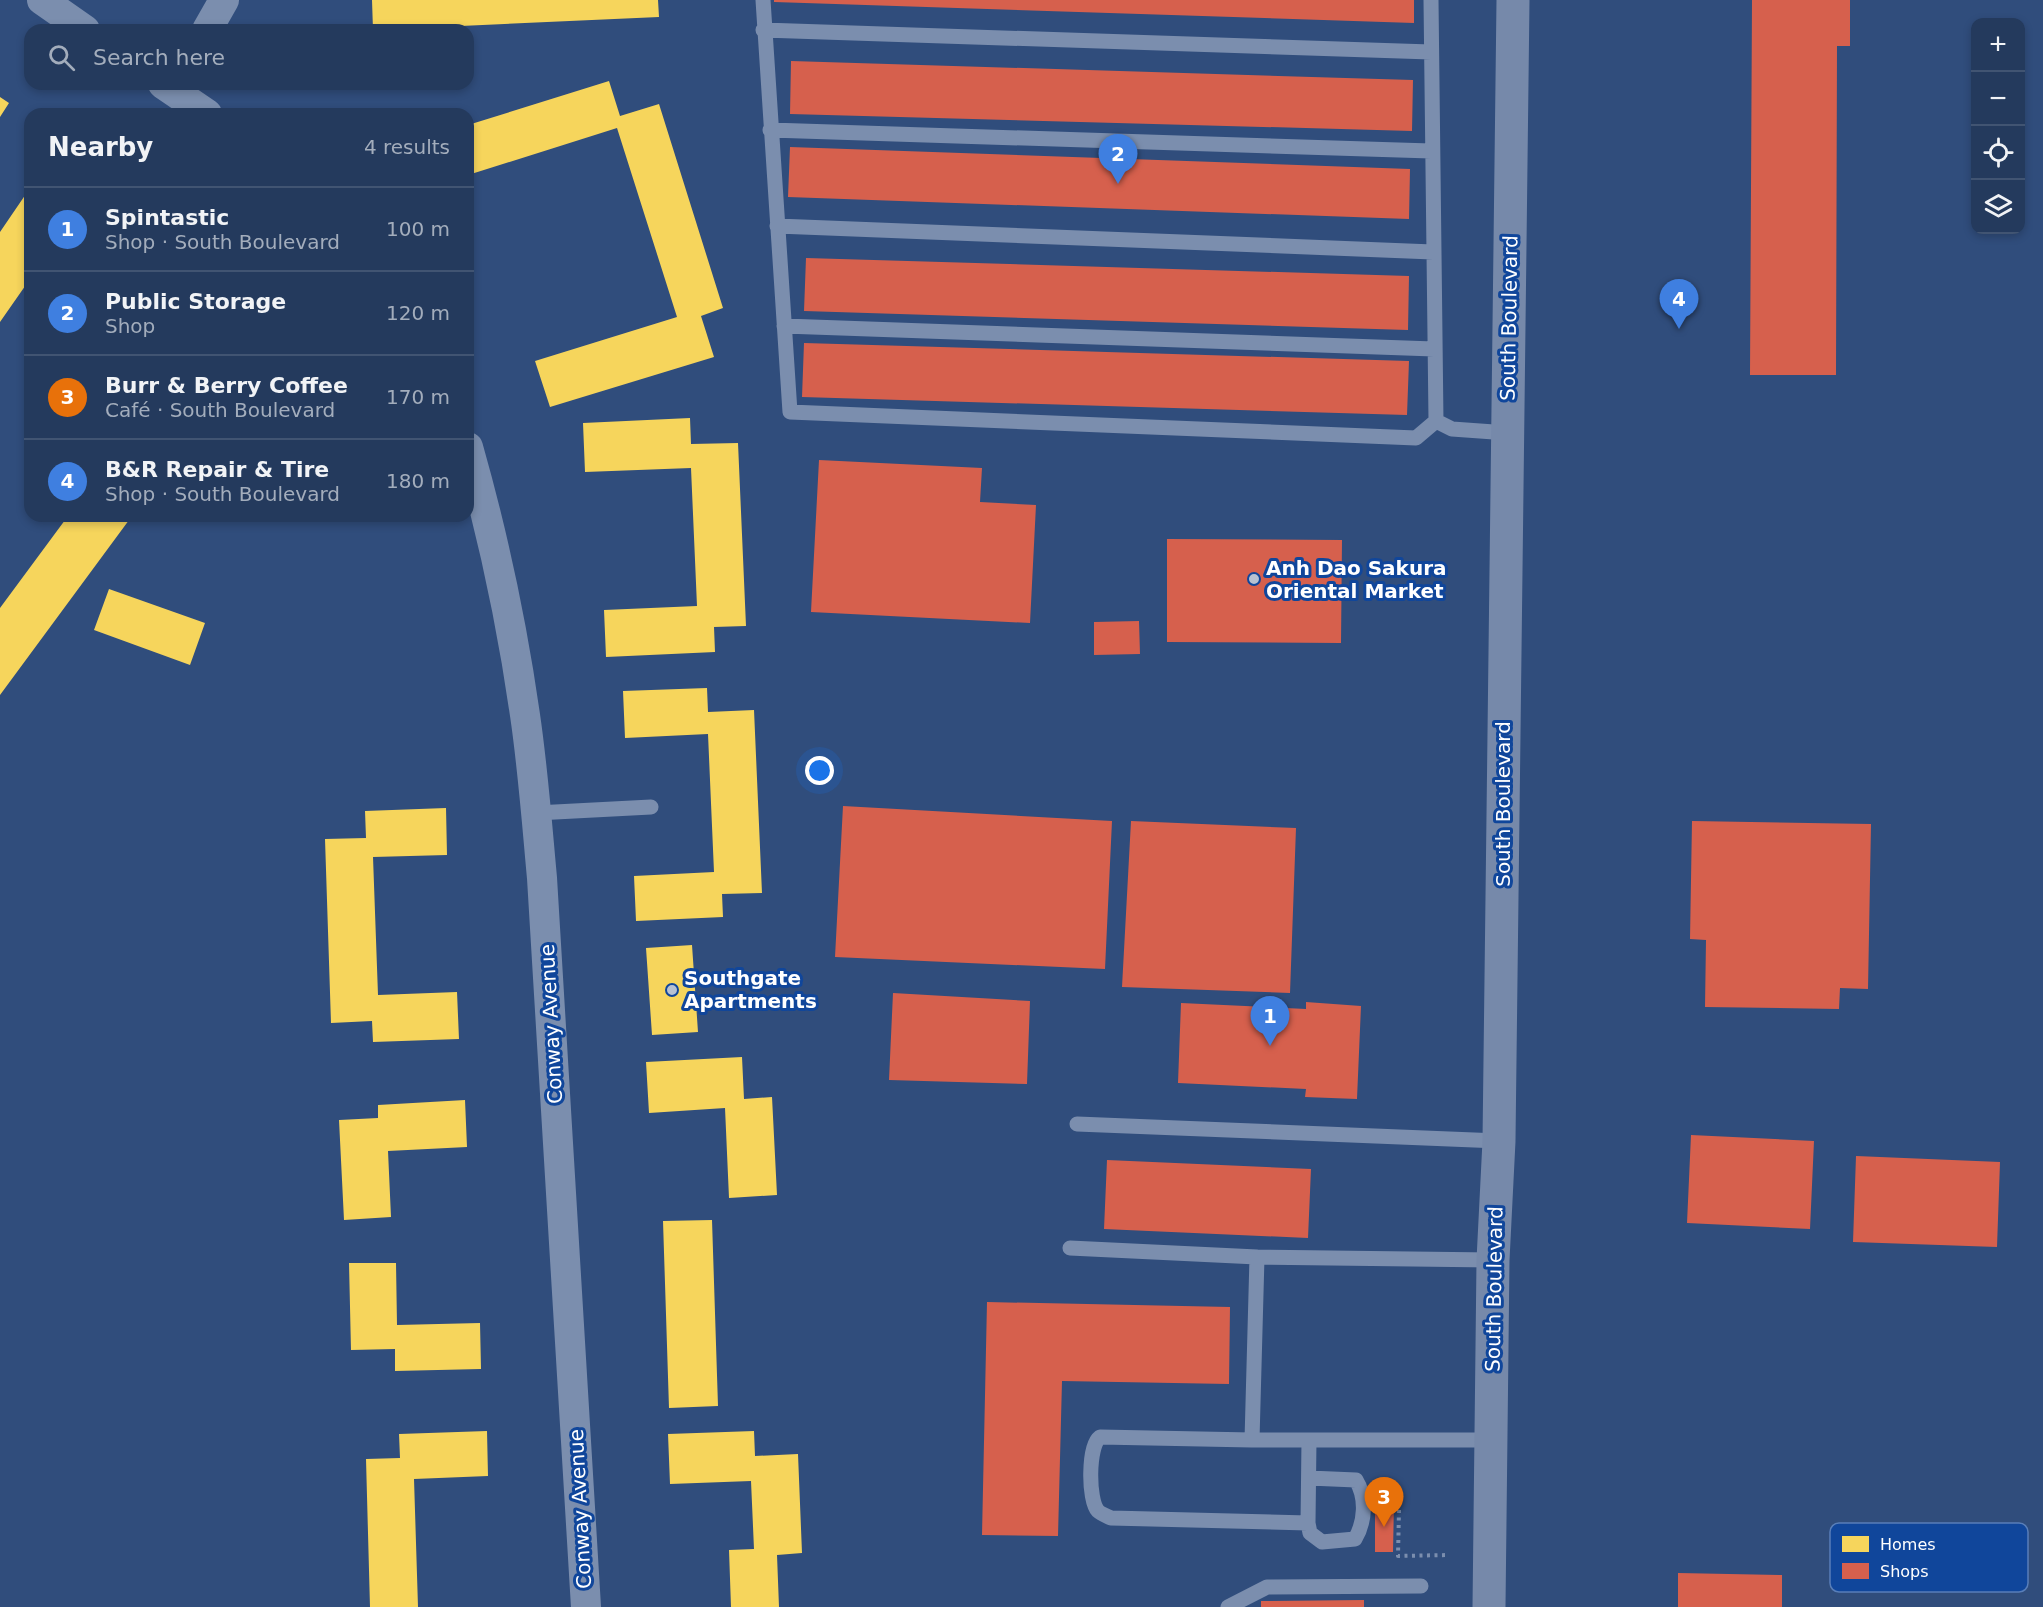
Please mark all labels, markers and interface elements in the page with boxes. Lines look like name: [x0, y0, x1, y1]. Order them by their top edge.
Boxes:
map controls: [1971, 18, 2025, 234]
button: +: [1971, 18, 2025, 72]
search box: [24, 24, 474, 90]
icon: search: [45, 41, 78, 74]
text: Search here: [93, 45, 225, 70]
button: −: [1971, 72, 2025, 126]
button: locate: [1971, 126, 2025, 180]
text: Nearby: [48, 132, 153, 162]
pin: 2: [1098, 134, 1138, 184]
text: 4 results: [364, 135, 450, 159]
button: layers: [1971, 180, 2025, 234]
text: Spintastic: [105, 205, 229, 230]
text: 1: [61, 217, 74, 241]
text: 100 m: [386, 217, 450, 241]
text: Shop · South Boulevard: [105, 230, 340, 254]
street label: South Boulevard: [1496, 235, 1522, 401]
pin: 4: [1660, 280, 1698, 329]
text: Public Storage: [105, 289, 286, 314]
text: 2: [61, 301, 74, 325]
text: 120 m: [386, 301, 450, 325]
text: Shop: [105, 314, 155, 338]
text: Burr & Berry Coffee: [105, 373, 348, 398]
text: 3: [61, 385, 74, 409]
text: 170 m: [386, 385, 450, 409]
text: Café · South Boulevard: [105, 398, 335, 422]
text: B&R Repair & Tire: [105, 457, 329, 482]
text: 4: [61, 469, 74, 493]
text: 180 m: [386, 469, 450, 493]
text: Shop · South Boulevard: [105, 482, 340, 506]
place label: Anh Dao Sakura Oriental Market: [1266, 556, 1447, 603]
marker: Anh Dao Sakura Oriental Market: [1247, 572, 1261, 586]
street label: South Boulevard: [1491, 721, 1515, 887]
your location: [805, 756, 834, 785]
street label: Conway Avenue: [535, 943, 567, 1105]
place label: Southgate Apartments: [684, 966, 817, 1013]
marker: Southgate Apartments: [665, 983, 679, 997]
pin: 1: [1250, 996, 1290, 1046]
street label: South Boulevard: [1481, 1206, 1507, 1372]
street label: Conway Avenue: [564, 1428, 596, 1590]
pin: 3: [1364, 1478, 1404, 1527]
legend: [1830, 1523, 2028, 1592]
text: Homes: [1880, 1535, 1936, 1554]
text: Shops: [1880, 1562, 1929, 1581]

